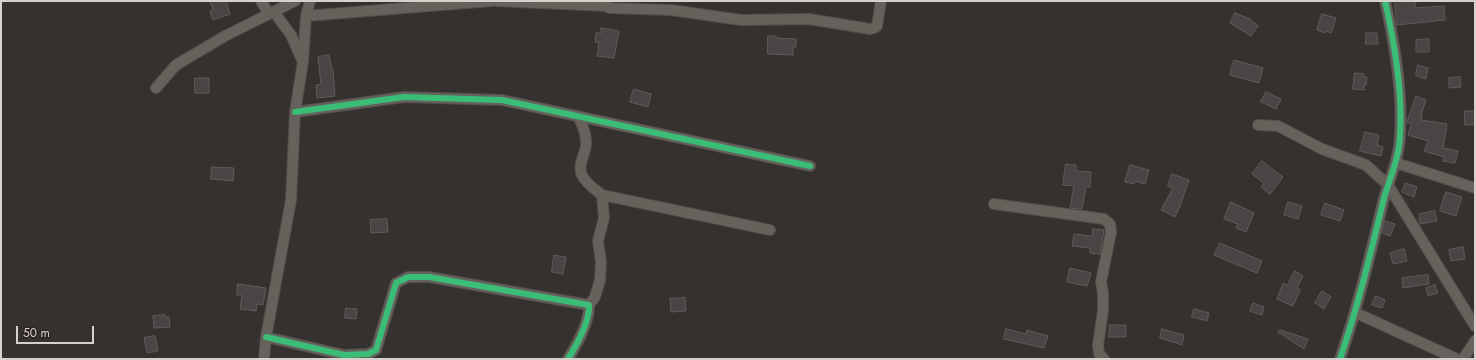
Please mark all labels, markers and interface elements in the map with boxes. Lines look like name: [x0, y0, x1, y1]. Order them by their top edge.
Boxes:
scale bar: [18, 318, 96, 344]
text: 50 m: [23, 324, 50, 342]

